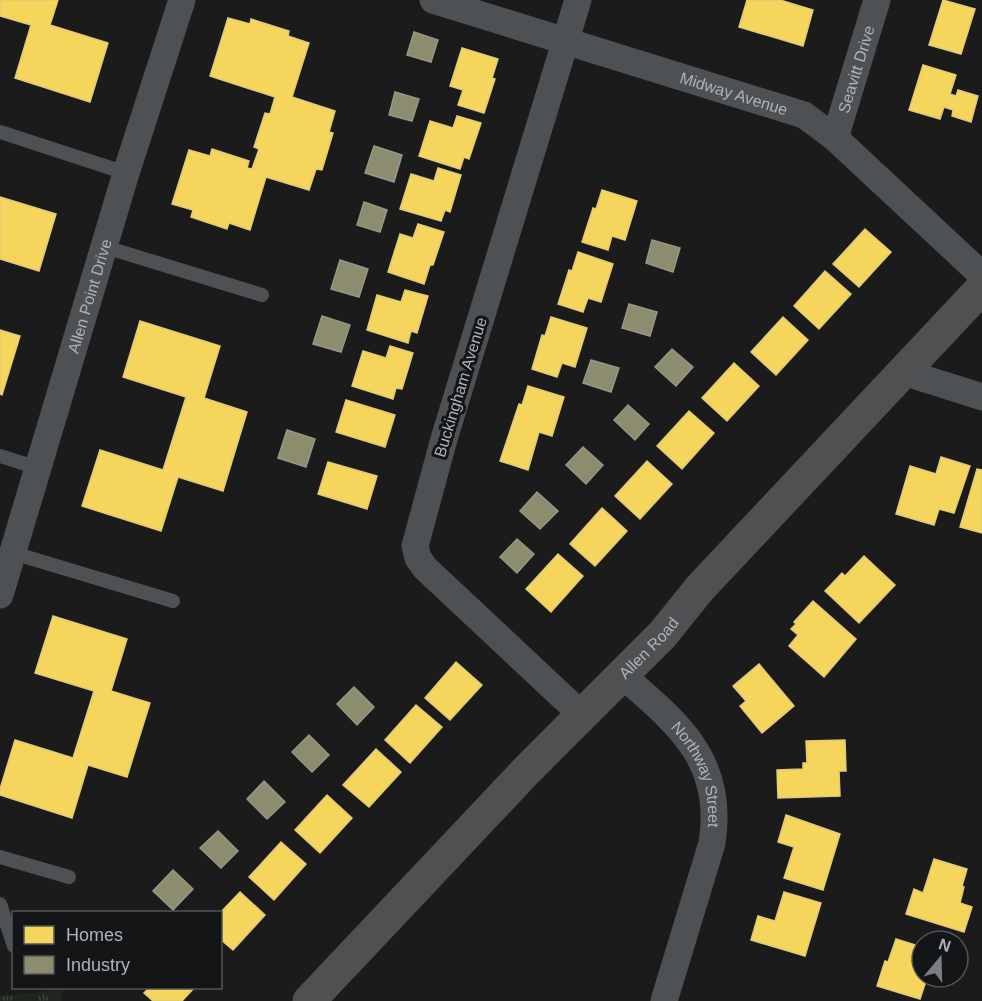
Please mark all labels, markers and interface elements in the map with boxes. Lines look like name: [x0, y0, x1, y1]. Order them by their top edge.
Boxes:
street label: Seavitt Drive: [835, 23, 878, 115]
street label: Midway Avenue: [678, 69, 790, 118]
street label: Allen Point Drive: [65, 237, 115, 355]
street label: Buckingham Avenue: [431, 315, 490, 459]
street label: Allen Road: [616, 614, 682, 682]
street label: Northway Street: [668, 718, 722, 828]
legend: [12, 911, 222, 989]
text: Homes: [66, 925, 123, 945]
north arrow: [910, 929, 970, 989]
text: N: [936, 935, 953, 955]
text: Industry: [66, 955, 130, 975]

